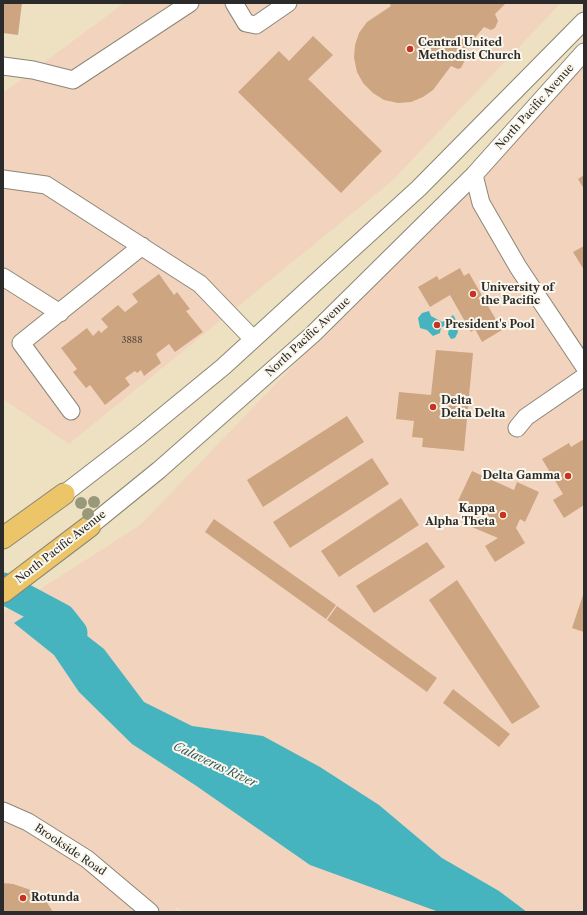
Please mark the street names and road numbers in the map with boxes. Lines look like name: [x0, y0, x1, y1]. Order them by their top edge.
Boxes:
street label: North Pacific Avenue: [493, 61, 577, 153]
street label: North Pacific Avenue: [263, 294, 353, 380]
street label: North Pacific Avenue: [13, 508, 109, 586]
street label: Brookside Road: [32, 821, 108, 879]

